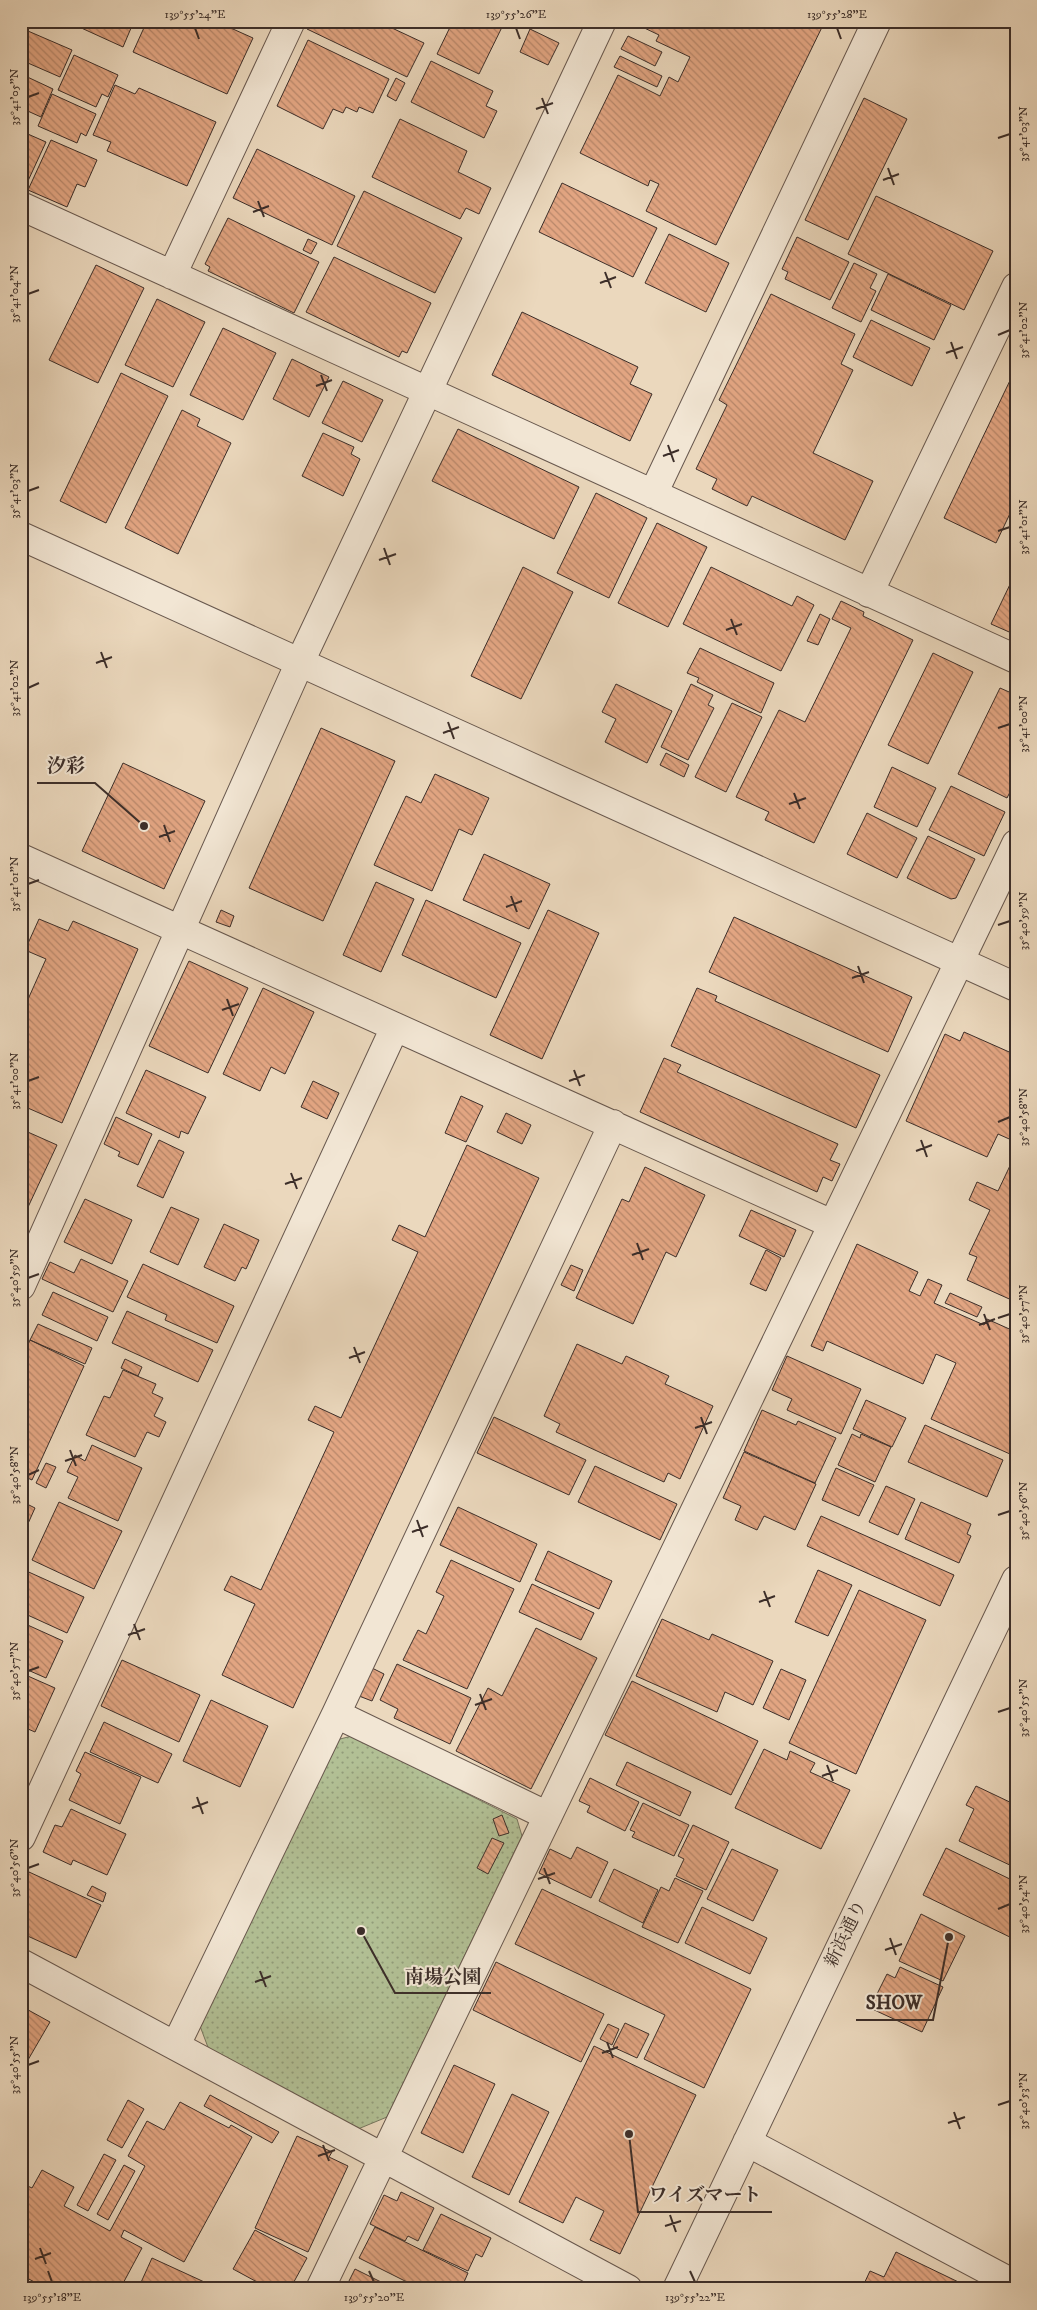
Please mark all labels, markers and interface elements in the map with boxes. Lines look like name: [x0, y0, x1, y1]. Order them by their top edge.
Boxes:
text: 139°55'24"E: [165, 7, 226, 22]
text: 139°55'26"E: [486, 7, 547, 22]
text: 139°55'28"E: [807, 7, 868, 22]
text: 35°41'05"N: [7, 68, 22, 125]
text: 35°41'03"N: [1016, 106, 1031, 162]
text: 35°41'04"N: [7, 265, 22, 323]
text: 35°41'02"N: [1016, 301, 1031, 358]
text: 35°41'03"N: [7, 463, 22, 519]
text: 35°41'01"N: [1016, 499, 1031, 555]
text: 35°41'02"N: [7, 659, 22, 716]
text: 35°41'00"N: [1016, 695, 1031, 753]
callout: 汐彩: [37, 749, 95, 783]
text: 汐彩: [47, 755, 85, 778]
text: 35°41'01"N: [7, 856, 22, 912]
text: 35°40'59"N: [1016, 892, 1031, 950]
text: 35°41'00"N: [7, 1052, 22, 1110]
text: 35°40'58"N: [1016, 1088, 1031, 1146]
text: 35°40'59"N: [7, 1249, 22, 1307]
text: 35°40'57"N: [1016, 1284, 1031, 1343]
text: 35°40'58"N: [7, 1446, 22, 1504]
text: 35°40'56"N: [1016, 1481, 1031, 1540]
text: 35°40'57"N: [7, 1641, 22, 1700]
text: 35°40'55"N: [1016, 1679, 1031, 1737]
text: 35°40'56"N: [7, 1838, 22, 1897]
text: 35°40'54"N: [1016, 1874, 1031, 1933]
street label: 新浜通り: [820, 1897, 872, 1971]
callout: 南場公園: [395, 1959, 491, 1993]
text: 南場公園: [405, 1966, 481, 1989]
callout: SHOW: [856, 1986, 933, 2020]
text: SHOW: [866, 1992, 923, 2015]
text: 35°40'55"N: [7, 2036, 22, 2094]
text: 35°40'53"N: [1016, 2072, 1031, 2129]
callout: ワイズマート: [638, 2178, 772, 2212]
text: ワイズマート: [649, 2184, 761, 2207]
text: 139°55'18"E: [23, 2290, 82, 2305]
text: 139°55'20"E: [344, 2290, 405, 2305]
text: 139°55'22"E: [665, 2290, 725, 2305]

